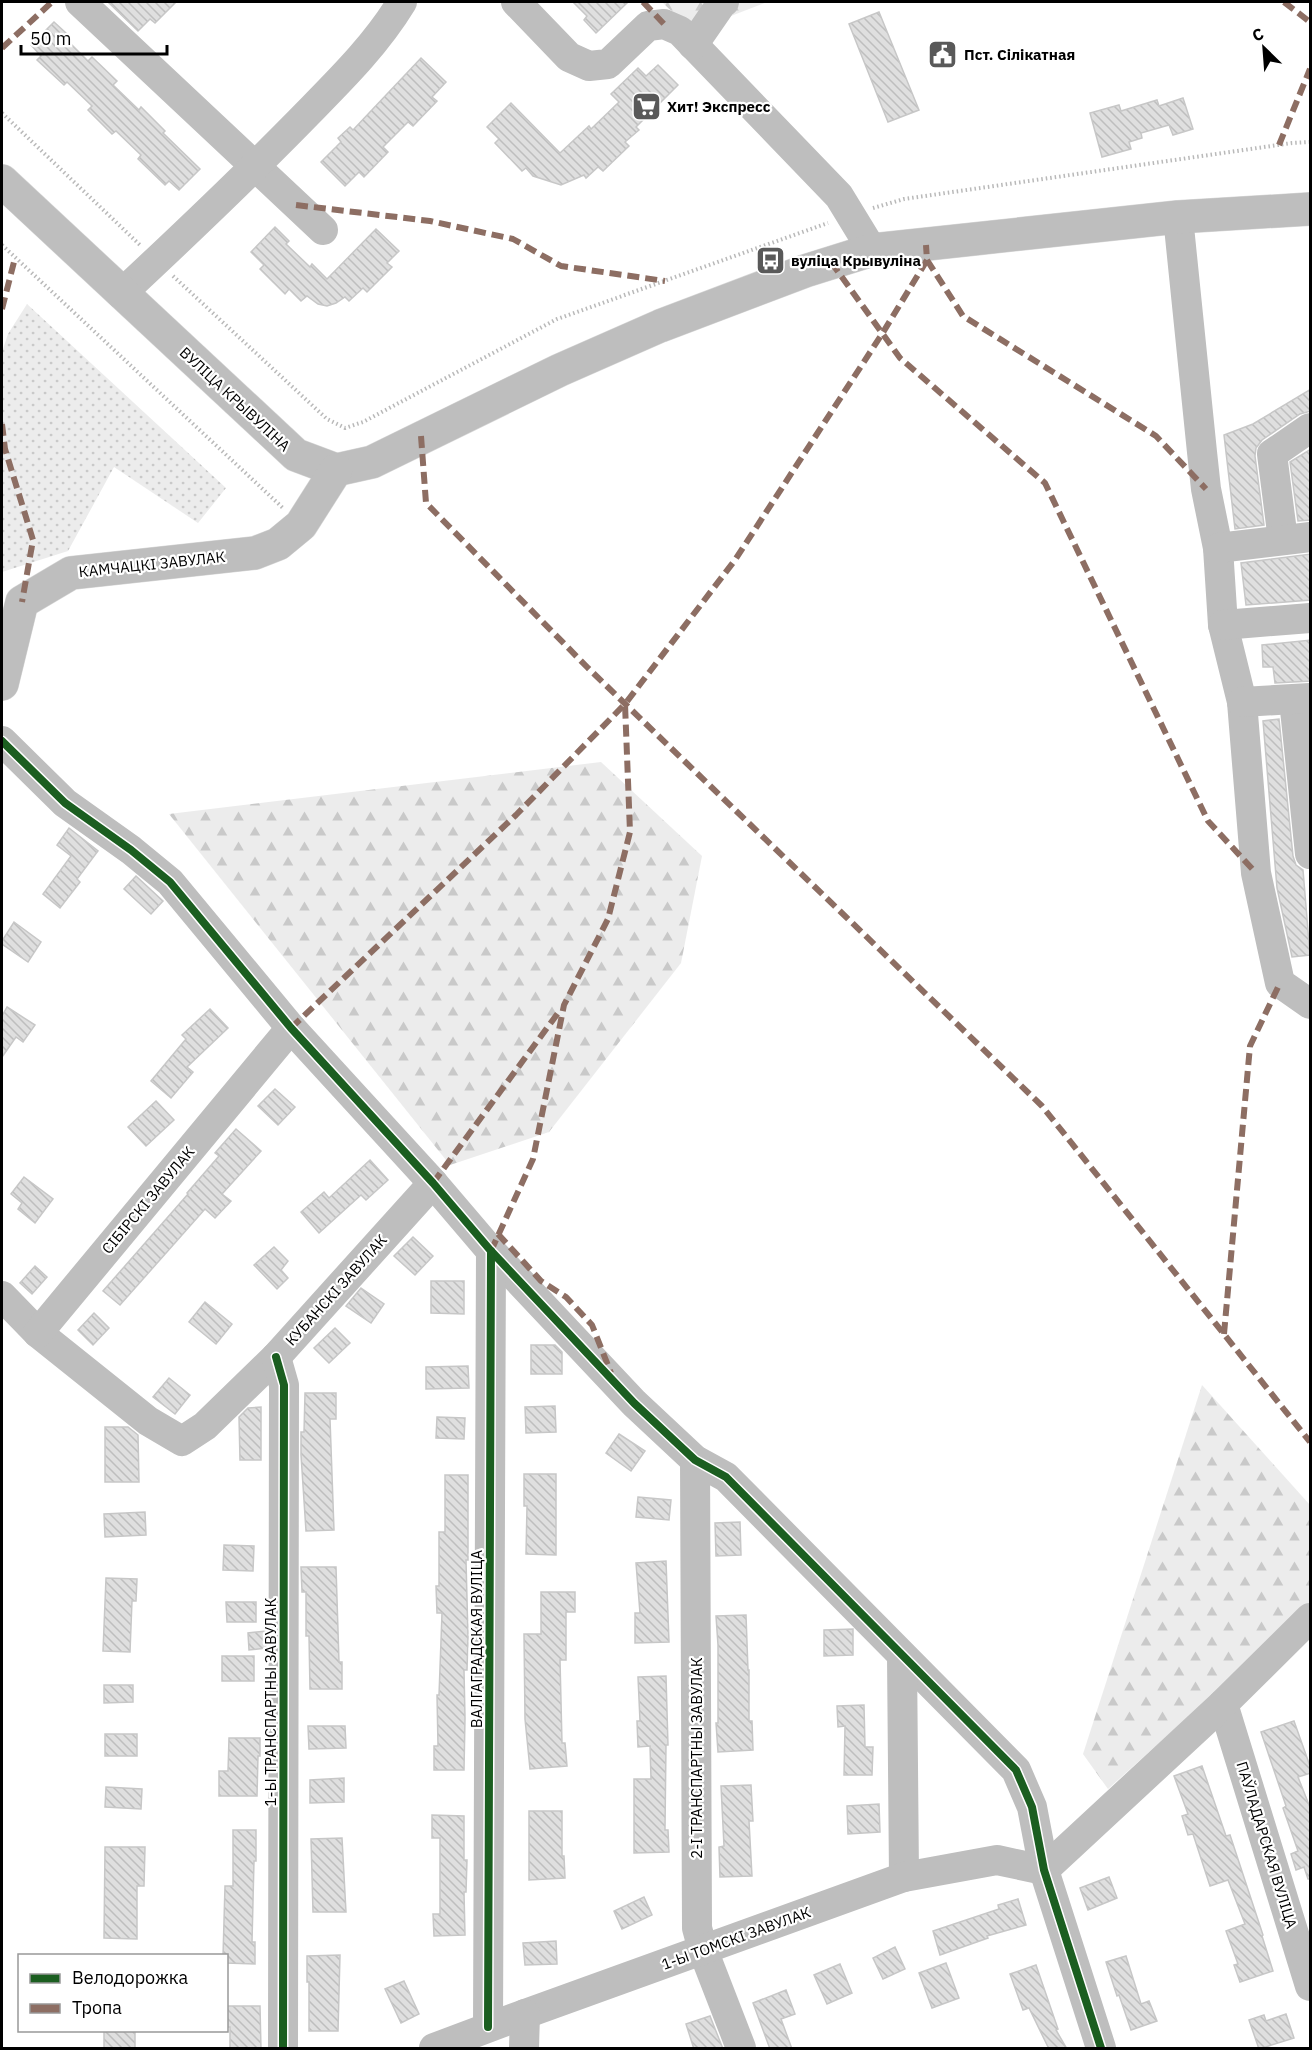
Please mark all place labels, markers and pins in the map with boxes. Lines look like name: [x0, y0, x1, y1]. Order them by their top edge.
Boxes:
public building icon: Пст. Сілікатная: [927, 38, 959, 70]
place label: Пст. Сілікатная: [964, 45, 1075, 64]
supermarket icon: Хит! Экспресс: [630, 90, 662, 122]
place label: Хит! Экспресс: [667, 97, 771, 116]
bus stop icon: вуліца Крывуліна: [754, 244, 786, 276]
place label: вуліца Крывуліна: [791, 251, 922, 270]

